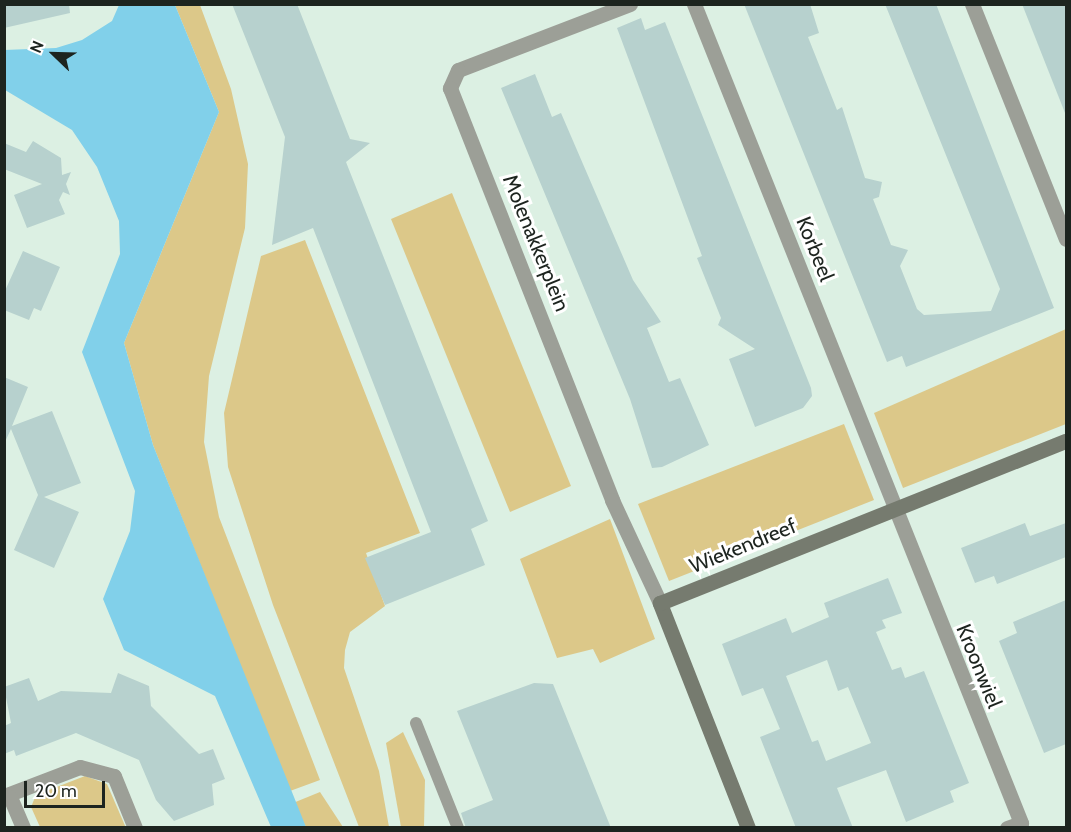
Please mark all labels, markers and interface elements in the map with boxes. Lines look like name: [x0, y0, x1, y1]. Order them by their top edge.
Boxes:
north arrow: [24, 24, 84, 84]
text: N: [26, 38, 48, 56]
street label: Molenakkerplein: [497, 171, 575, 315]
street label: Korbeel: [791, 213, 839, 285]
street label: Wiekendreef: [686, 513, 800, 579]
street label: Kroonwiel: [951, 620, 1007, 712]
scale bar: [27, 769, 108, 807]
text: 20 m: [35, 780, 77, 802]

